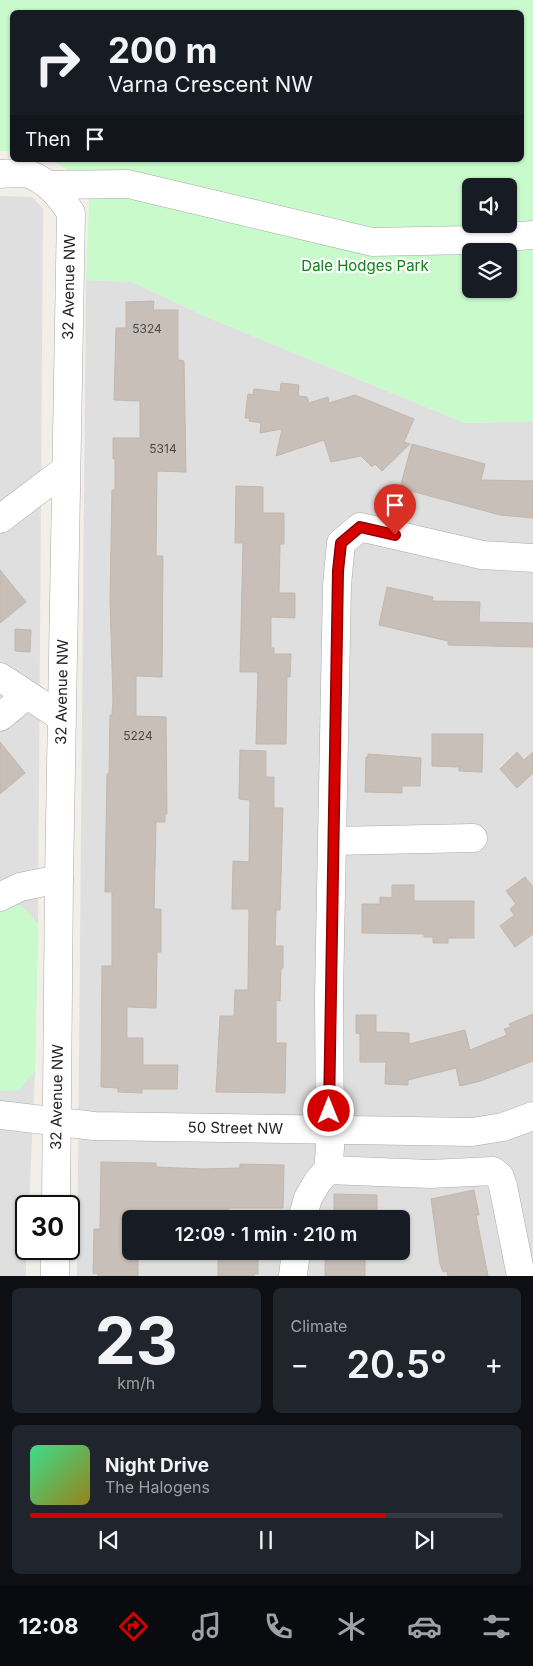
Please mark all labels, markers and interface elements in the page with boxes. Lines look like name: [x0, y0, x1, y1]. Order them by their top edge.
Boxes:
text: 200 m: [108, 29, 217, 71]
icon: right: [25, 30, 90, 95]
text: Varna Crescent NW: [108, 71, 313, 97]
icon: arrive: [81, 125, 109, 153]
text: Then: [25, 128, 71, 151]
map controls: [462, 178, 517, 298]
button: sound: [462, 178, 517, 233]
street label: 32 Avenue NW: [58, 234, 79, 340]
button: layers: [462, 243, 517, 298]
park label: Dale Hodges Park: [301, 256, 429, 275]
house number: 5324: [132, 321, 162, 336]
house number: 5314: [149, 441, 177, 456]
pin: [374, 484, 416, 535]
icon: arrive: [381, 491, 409, 519]
street label: 32 Avenue NW: [51, 639, 72, 745]
house number: 5224: [123, 728, 153, 743]
street label: 32 Avenue NW: [46, 1044, 67, 1150]
position arrow: [302, 1084, 354, 1136]
street label: 50 Street NW: [187, 1117, 283, 1138]
speed limit sign: 30: [15, 1195, 80, 1260]
text: 12:09 · 1 min · 210 m: [175, 1223, 357, 1246]
text: 23: [95, 1301, 178, 1380]
text: Climate: [291, 1316, 347, 1336]
text: 20.5°: [346, 1341, 447, 1387]
text: −: [291, 1347, 309, 1381]
text: +: [484, 1347, 503, 1381]
text: km/h: [117, 1373, 155, 1393]
text: Night Drive: [105, 1454, 209, 1477]
text: The Halogens: [105, 1477, 210, 1497]
icon: previous: [95, 1526, 123, 1554]
icon: pause: [252, 1526, 280, 1554]
icon: next: [410, 1526, 438, 1554]
icon: directions: [116, 1609, 151, 1644]
icon: music: [189, 1609, 224, 1644]
icon: phone: [261, 1609, 296, 1644]
icon: climate: [334, 1609, 369, 1644]
icon: car: [407, 1609, 442, 1644]
icon: filters: [479, 1609, 514, 1644]
text: 12:08: [19, 1613, 79, 1639]

